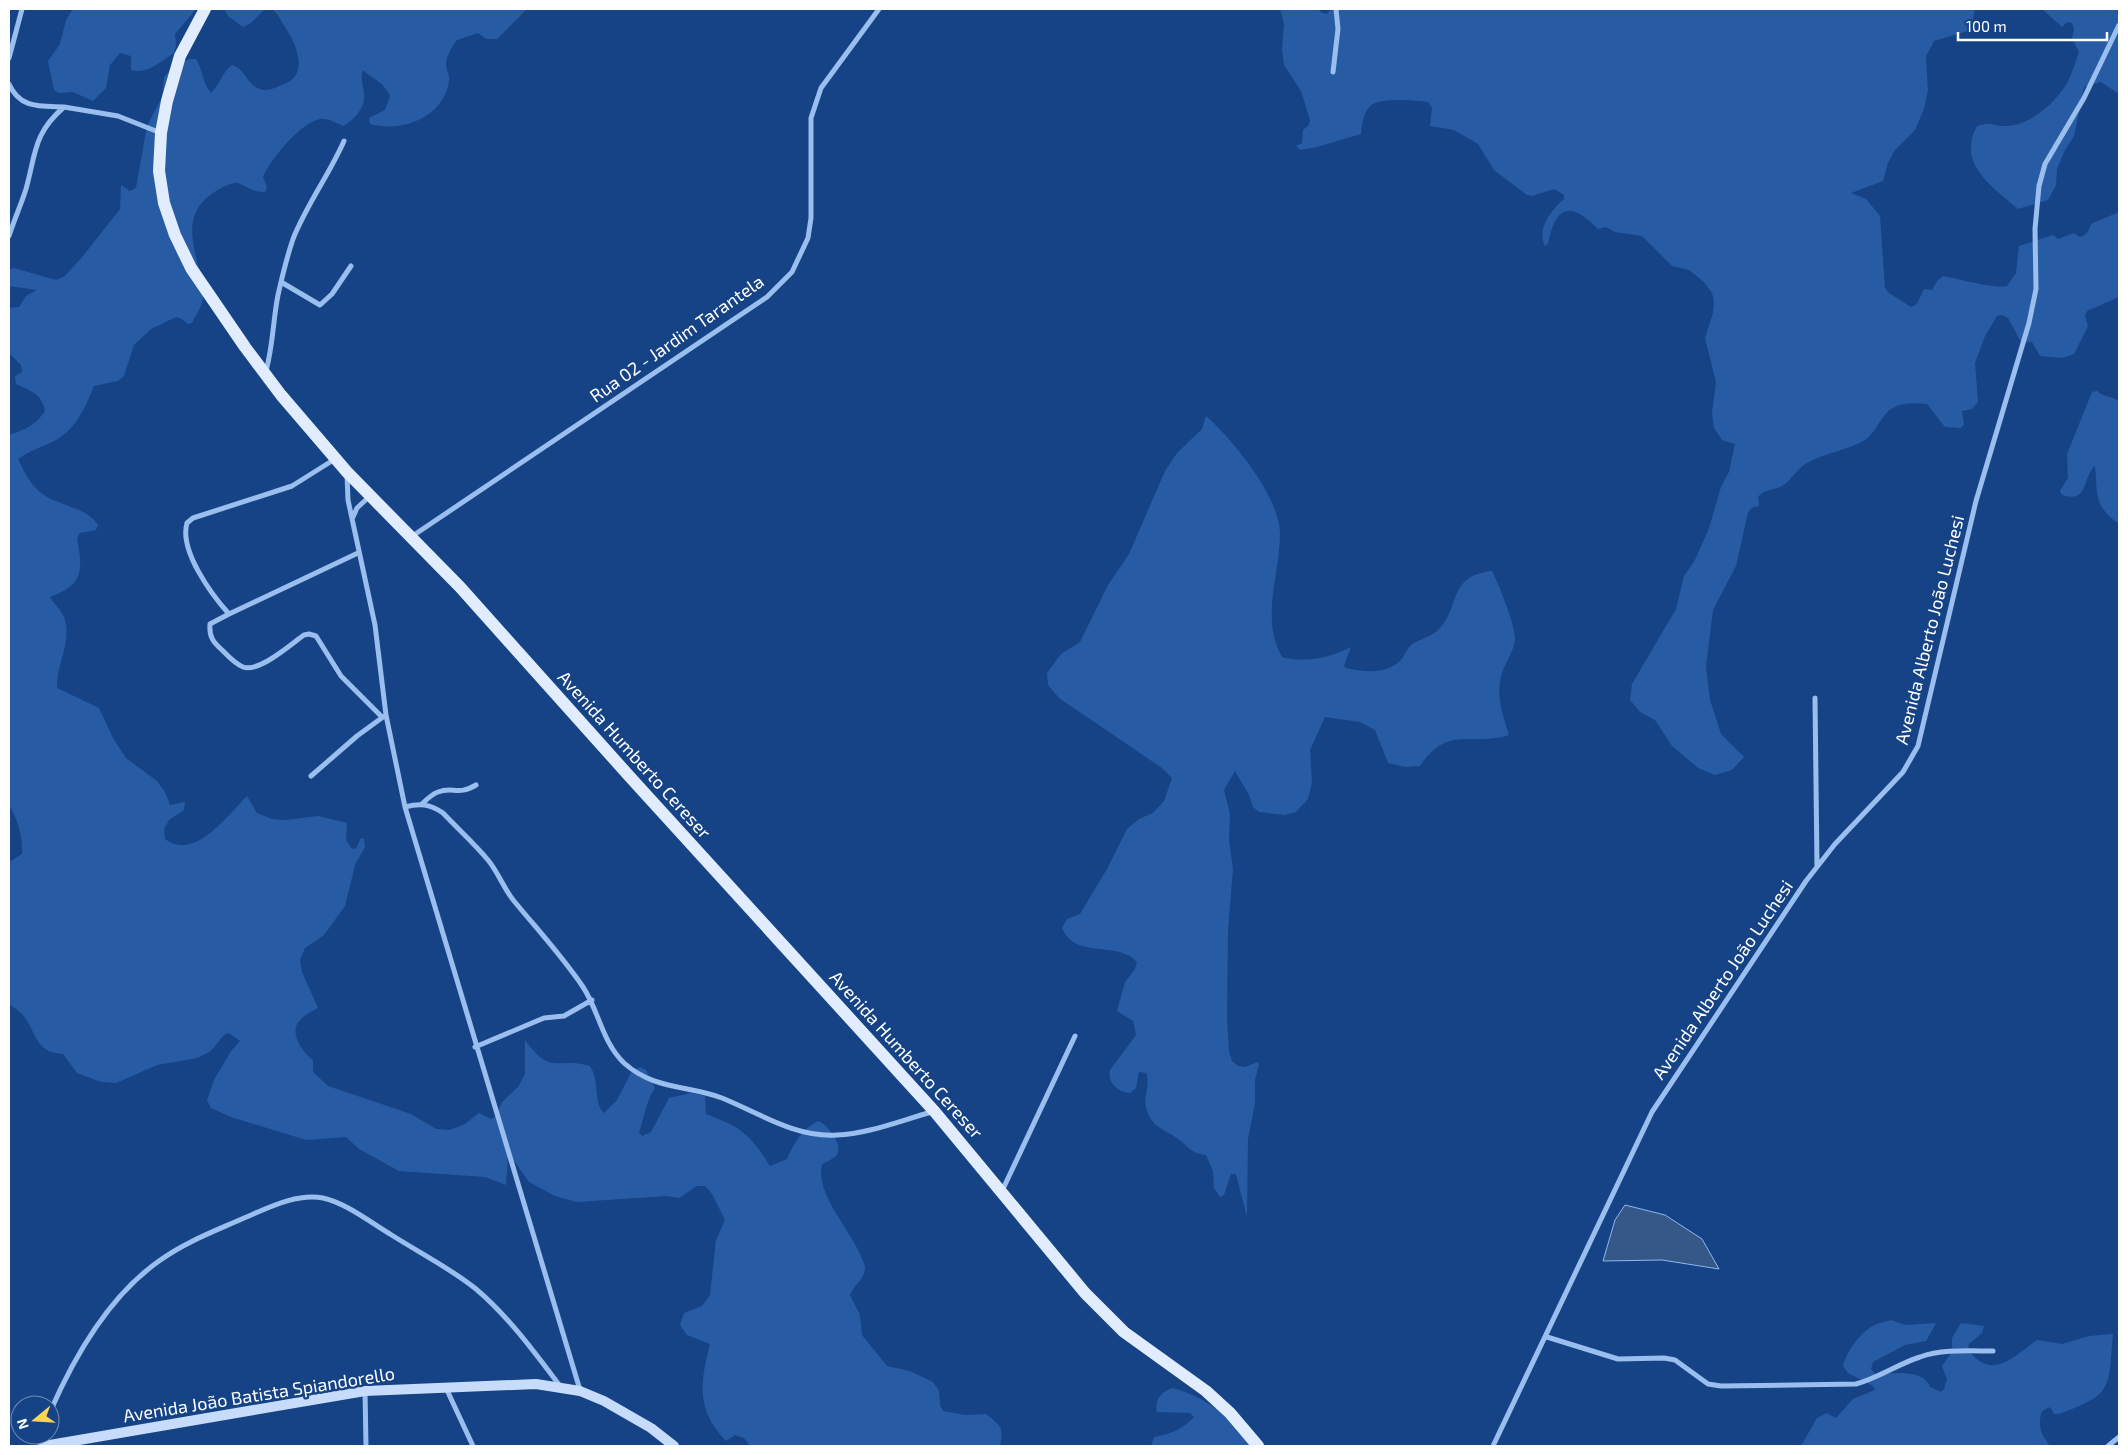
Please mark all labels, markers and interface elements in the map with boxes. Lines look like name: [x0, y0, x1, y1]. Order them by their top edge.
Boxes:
scale bar: [1958, 10, 2107, 42]
text: 100 m: [1966, 17, 2007, 35]
street label: Rua 02 - Jardim Tarantela: [585, 270, 768, 407]
street label: Avenida Alberto João Luchesi: [1890, 513, 1968, 747]
street label: Avenida Humberto Cereser: [554, 666, 716, 843]
street label: Avenida Alberto João Luchesi: [1647, 876, 1797, 1083]
street label: Avenida Humberto Cereser: [826, 966, 988, 1143]
street label: Avenida João Batista Spiandorello: [121, 1362, 396, 1426]
north arrow: [10, 1395, 60, 1445]
text: N: [13, 1417, 32, 1432]

